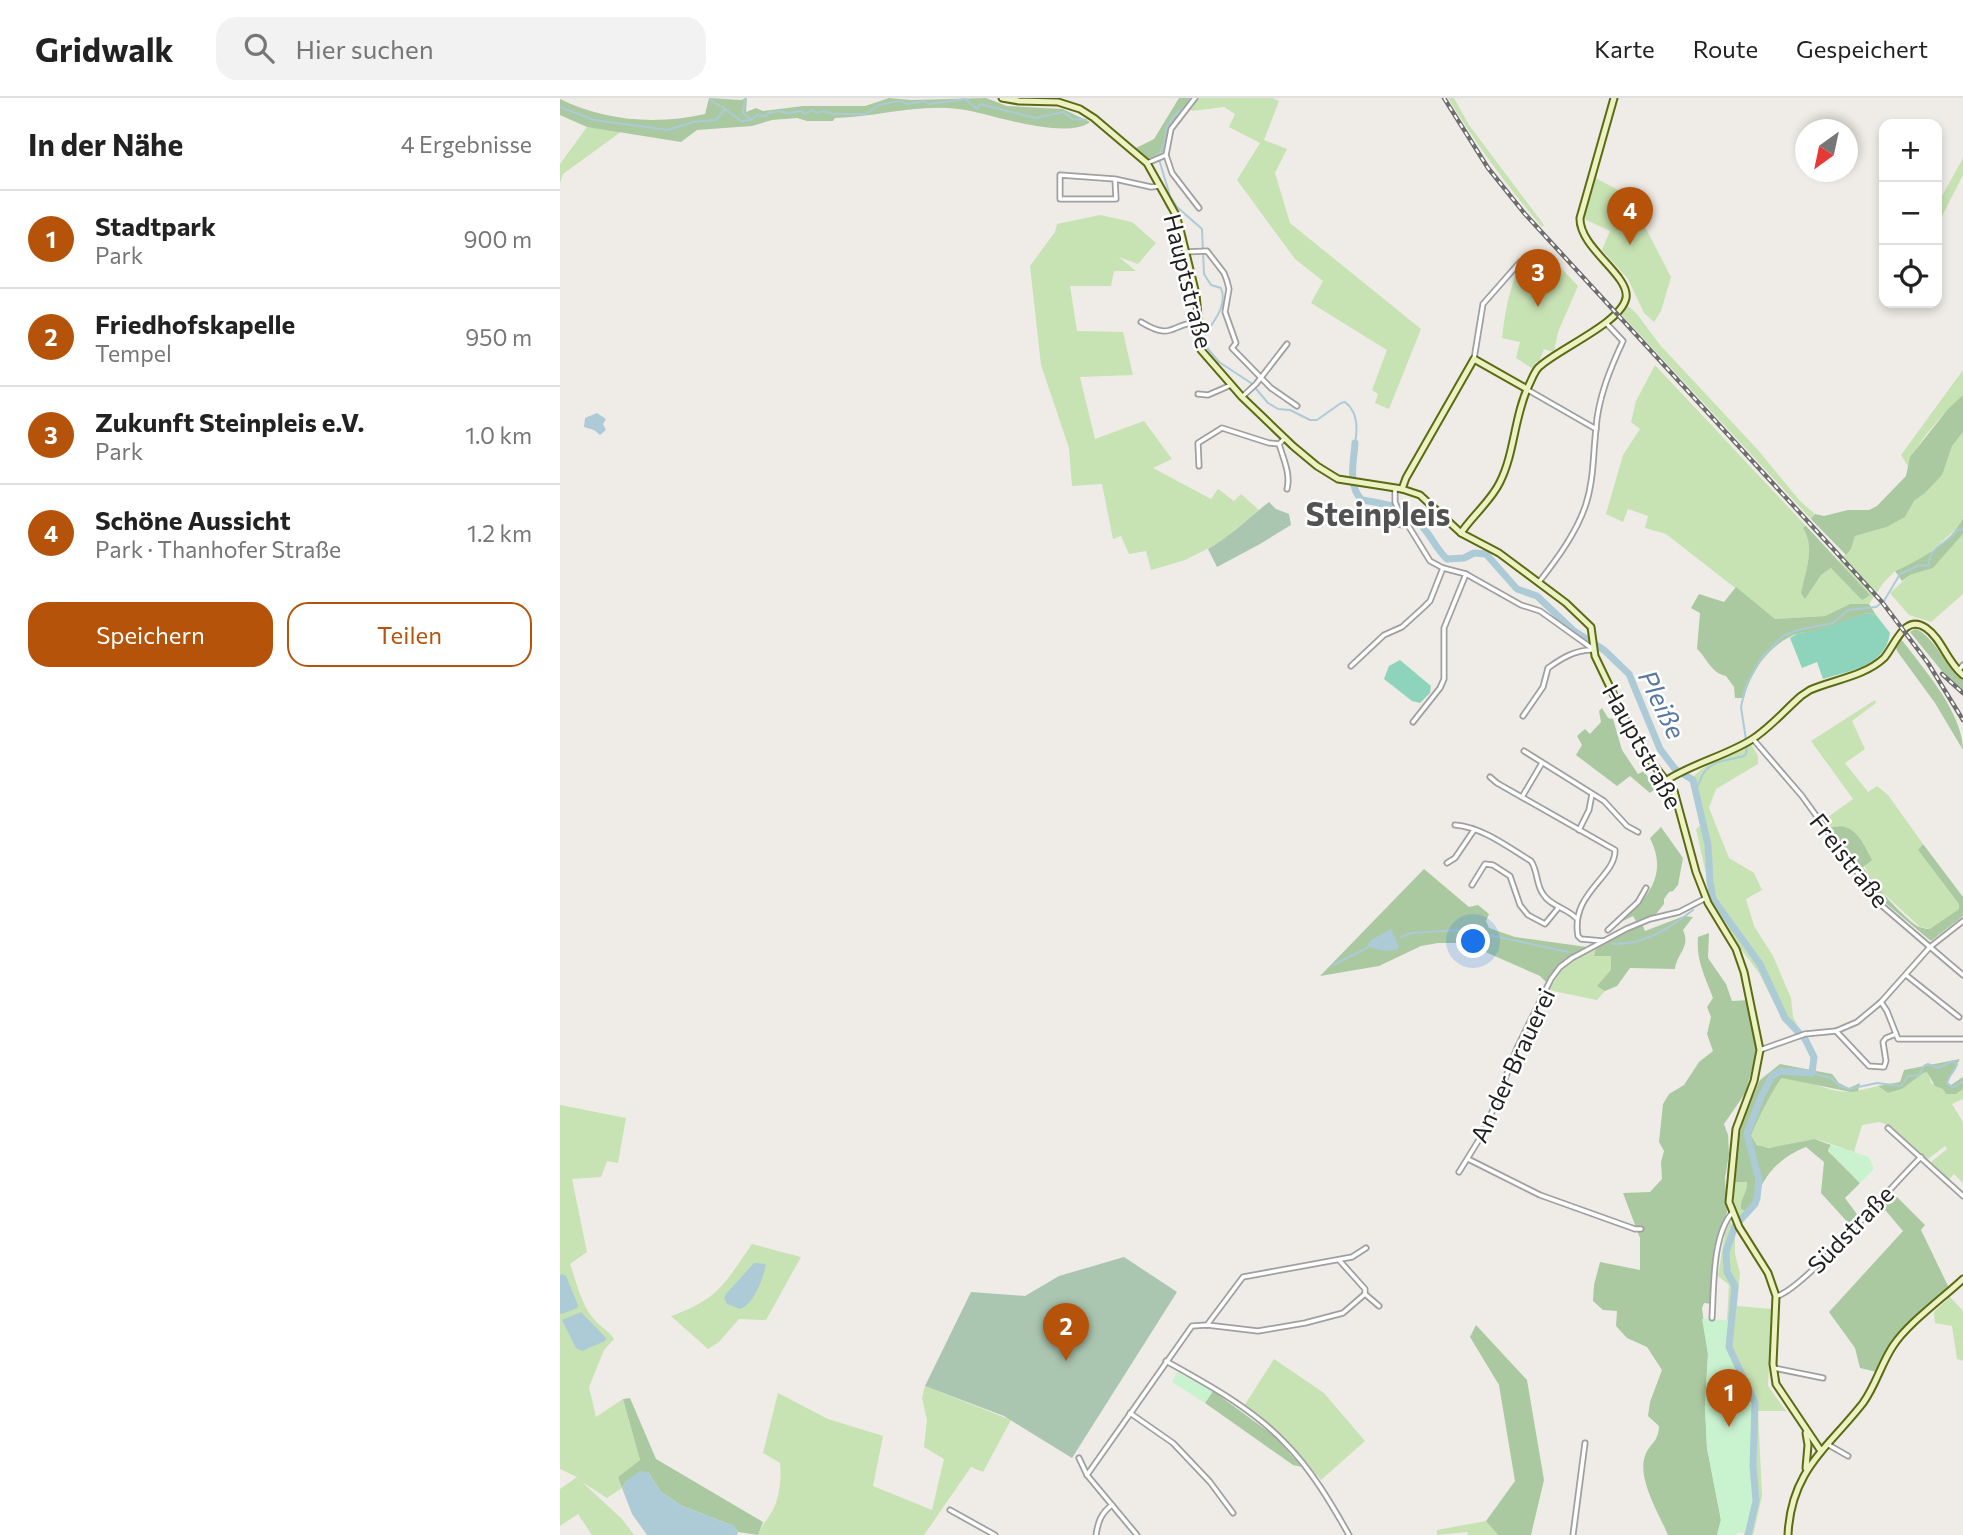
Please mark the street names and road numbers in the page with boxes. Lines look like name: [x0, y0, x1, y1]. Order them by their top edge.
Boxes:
street label: Hauptstraße: [1158, 211, 1220, 351]
street label: Hauptstraße: [1597, 679, 1689, 813]
street label: Freistraße: [1804, 807, 1896, 913]
street label: An der Brauerei: [1464, 983, 1560, 1147]
street label: Südstraße: [1801, 1179, 1899, 1279]

